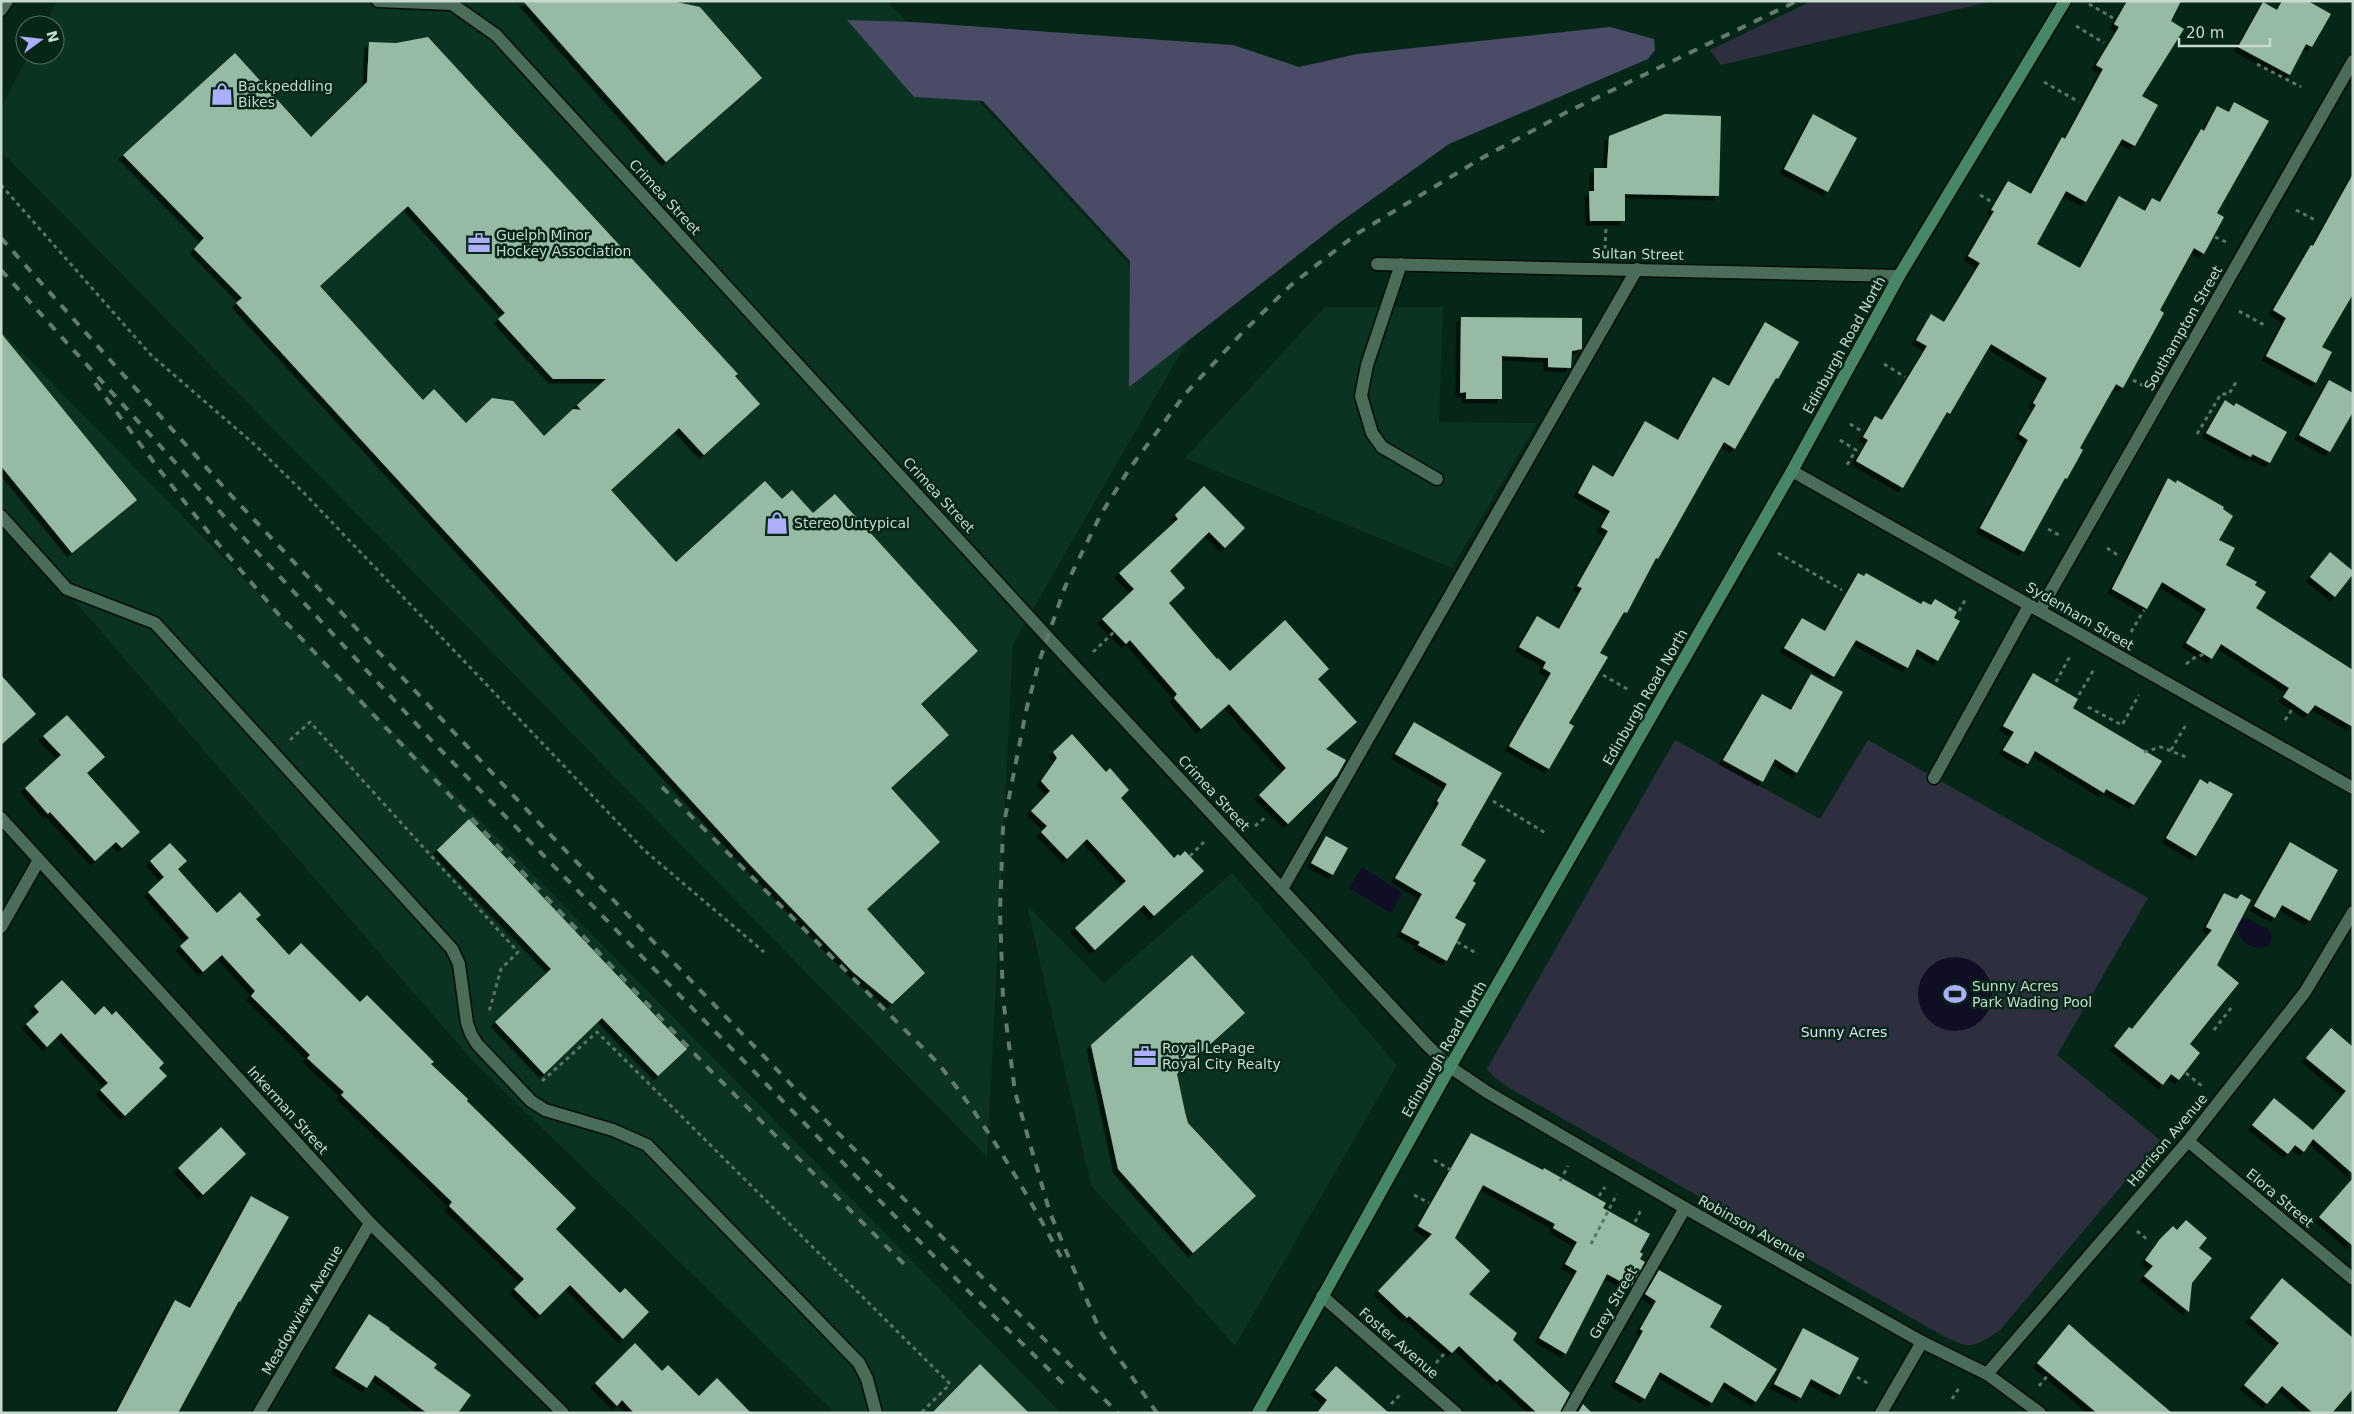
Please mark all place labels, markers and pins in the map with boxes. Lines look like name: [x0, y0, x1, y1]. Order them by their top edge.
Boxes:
place label: Backpeddling Bikes: [238, 78, 333, 110]
shop icon: Backpeddling Bikes: [209, 81, 235, 107]
place label: Guelph Minor Hockey Association: [496, 227, 631, 259]
office icon: Guelph Minor Hockey Association: [466, 230, 492, 256]
shop icon: Stereo Untypical: [764, 510, 790, 536]
place label: Stereo Untypical: [794, 515, 910, 531]
place label: Sunny Acres Park Wading Pool: [1972, 978, 2092, 1010]
sports icon: Sunny Acres Park Wading Pool: [1942, 981, 1968, 1007]
place label: Royal LePage Royal City Realty: [1162, 1040, 1281, 1072]
office icon: Royal LePage Royal City Realty: [1132, 1043, 1158, 1069]

